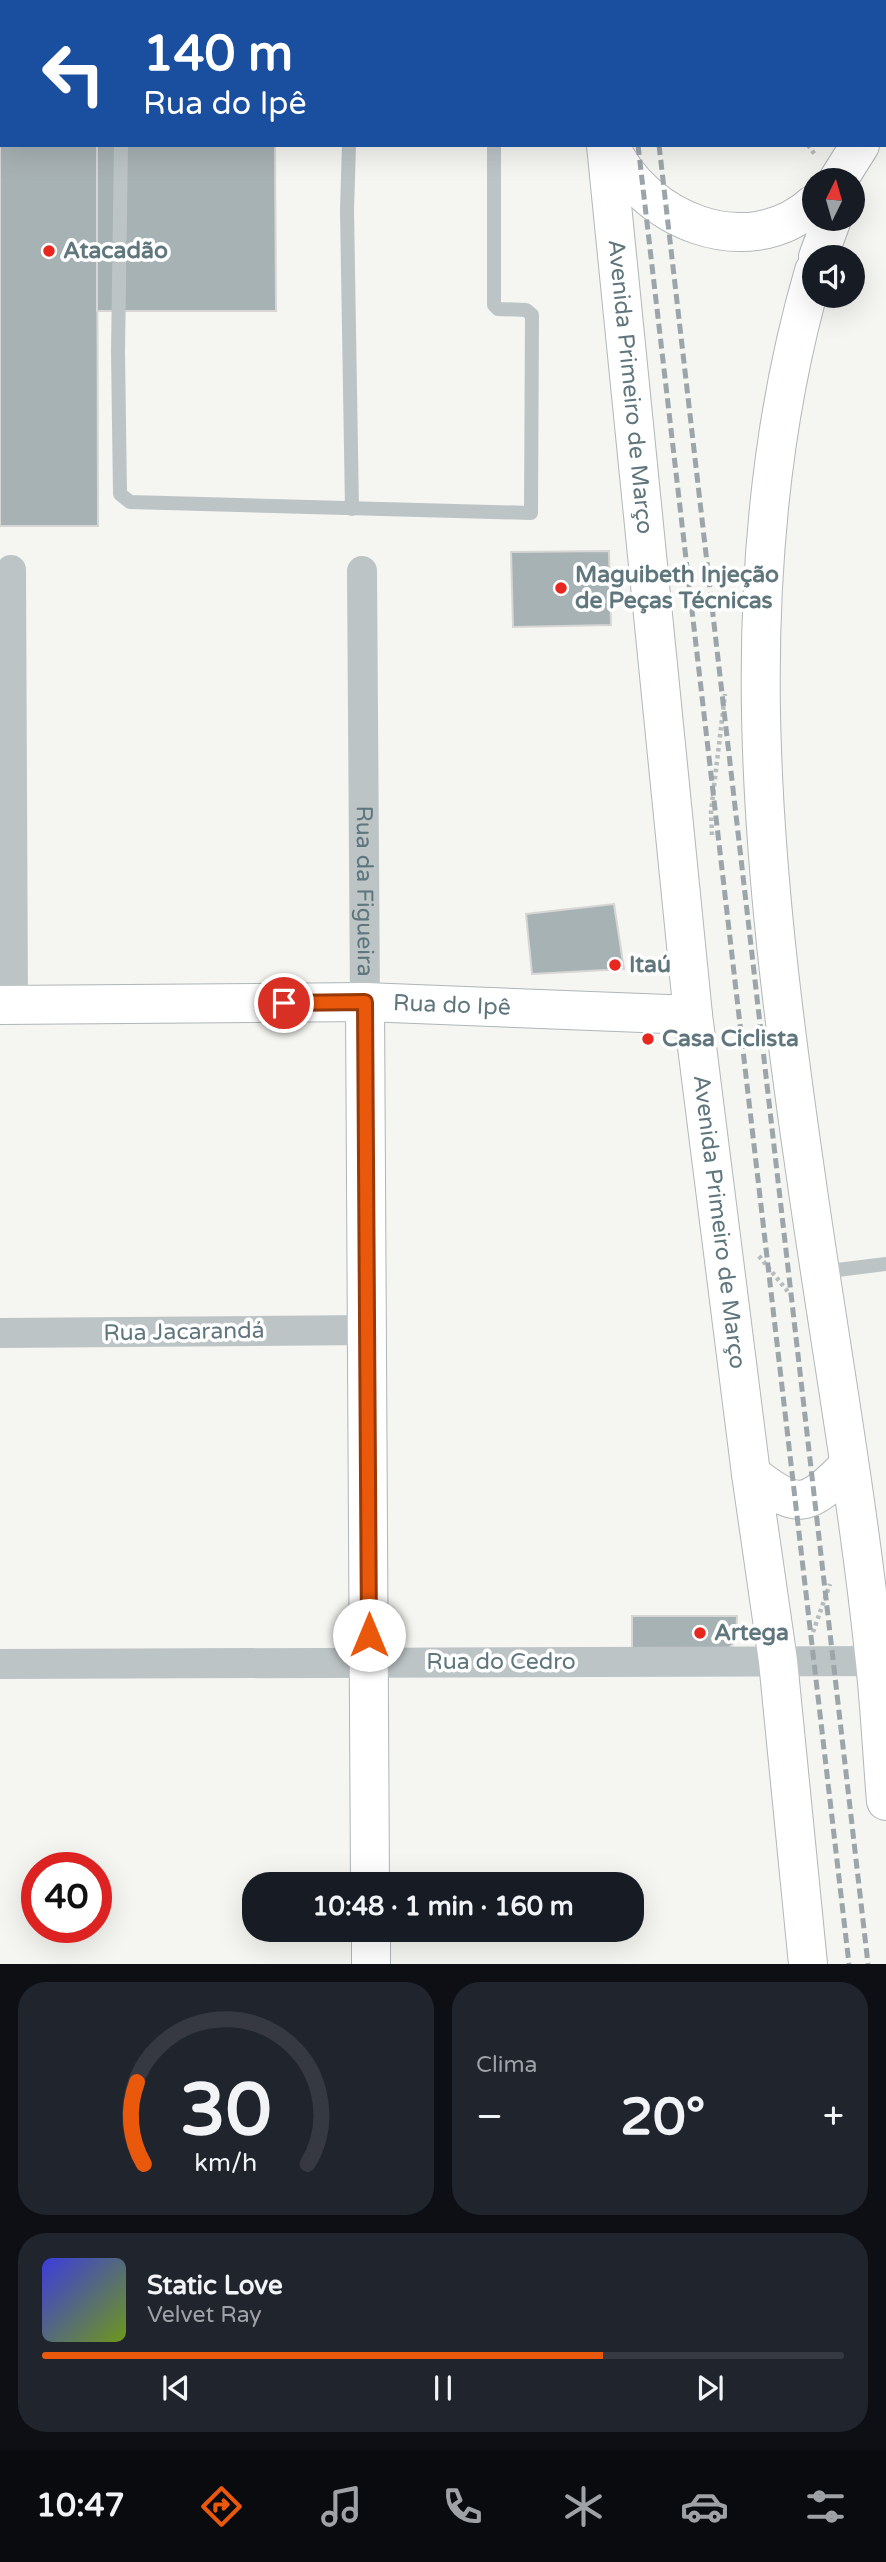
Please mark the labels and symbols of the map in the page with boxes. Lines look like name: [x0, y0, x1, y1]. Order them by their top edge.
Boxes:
north arrow: [802, 168, 864, 231]
place label: Atacadão: [63, 237, 168, 265]
street label: Avenida Primeiro de Março: [602, 238, 659, 535]
marker: Atacadão: [41, 243, 57, 259]
place label: Maguibeth Injeção de Peças Técnicas: [575, 561, 779, 615]
marker: Maguibeth Injeção de Peças Técnicas: [553, 580, 569, 596]
street label: Rua da Figueira: [350, 805, 379, 977]
place label: Itaú: [629, 951, 671, 979]
marker: Itaú: [607, 957, 623, 973]
pin: [254, 973, 314, 1033]
street label: Rua do Ipê: [393, 989, 511, 1022]
place label: Casa Ciclista: [662, 1025, 799, 1053]
marker: Casa Ciclista: [640, 1031, 656, 1047]
street label: Avenida Primeiro de Março: [687, 1073, 752, 1371]
street label: Rua Jacarandá: [103, 1317, 265, 1347]
position arrow: [332, 1598, 406, 1672]
place label: Artega: [714, 1619, 789, 1647]
marker: Artega: [692, 1625, 708, 1641]
street label: Rua do Cedro: [426, 1648, 576, 1676]
speed limit sign: 40: [21, 1852, 112, 1943]

